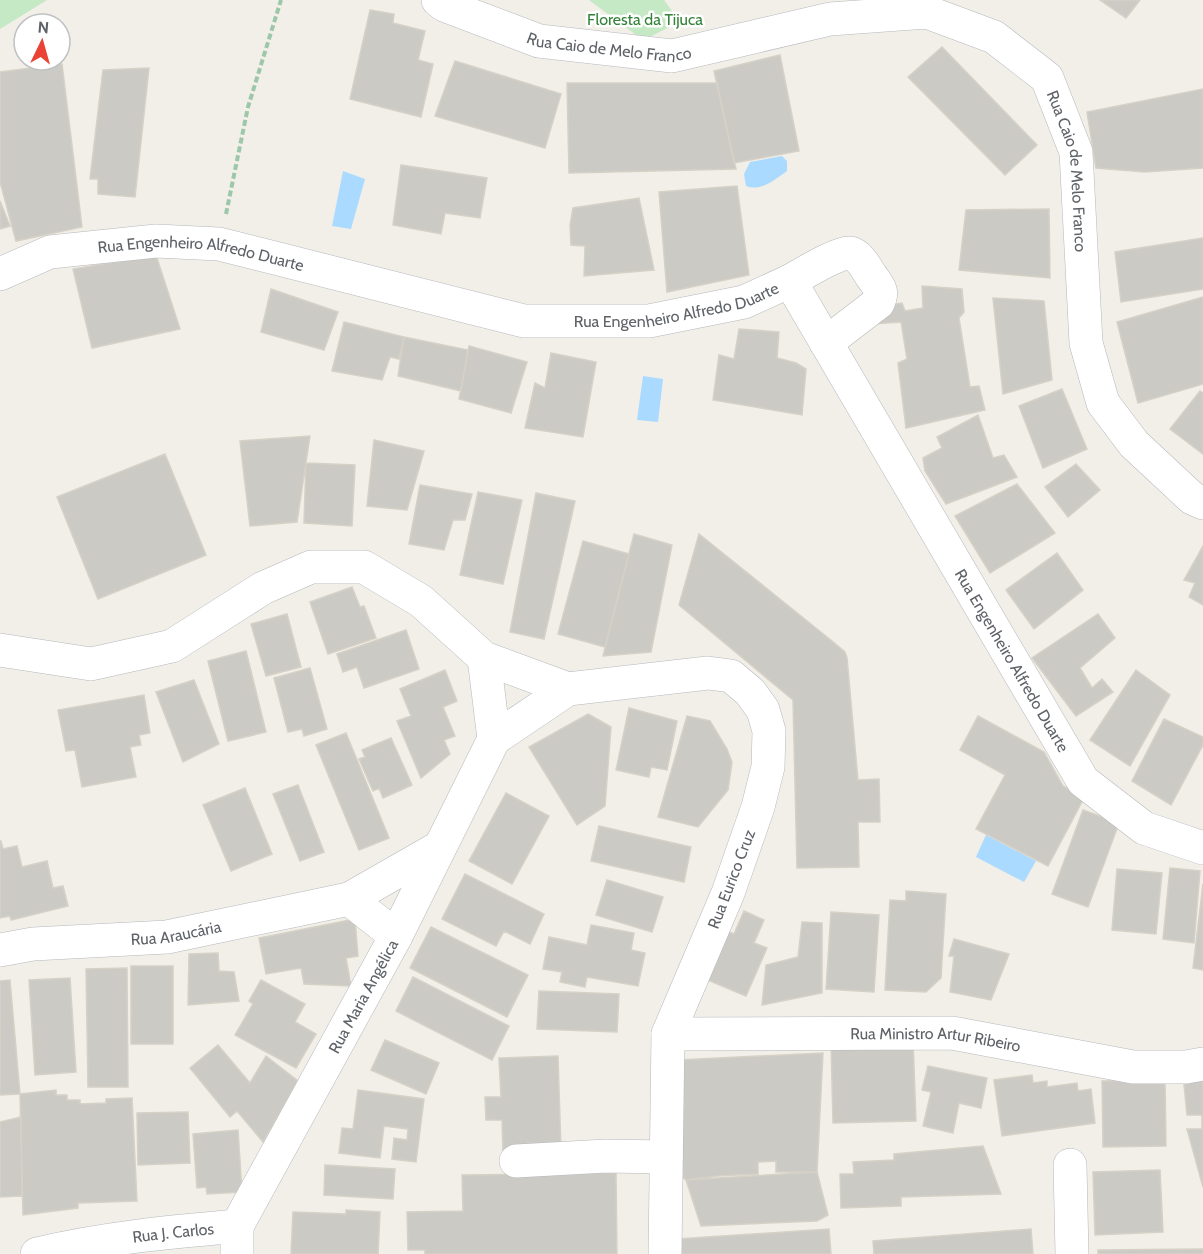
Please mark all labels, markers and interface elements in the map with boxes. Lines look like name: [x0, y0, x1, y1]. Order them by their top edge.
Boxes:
park label: Floresta da Tijuca: [587, 10, 703, 29]
north arrow: [12, 12, 72, 72]
text: N: [37, 18, 50, 38]
street label: Rua Caio de Melo Franco: [524, 28, 693, 66]
street label: Rua Caio de Melo Franco: [1043, 88, 1090, 253]
street label: Rua Engenheiro Alfredo Duarte: [97, 232, 306, 275]
street label: Rua Engenheiro Alfredo Duarte: [574, 279, 782, 331]
street label: Rua Engenheiro Alfredo Duarte: [951, 566, 1073, 756]
street label: Rua Eurico Cruz: [704, 826, 759, 932]
street label: Rua Araucária: [130, 917, 223, 949]
street label: Rua Maria Angélica: [325, 936, 402, 1057]
street label: Rua Ministro Artur Ribeiro: [850, 1024, 1022, 1056]
street label: Rua J. Carlos: [131, 1219, 215, 1247]

